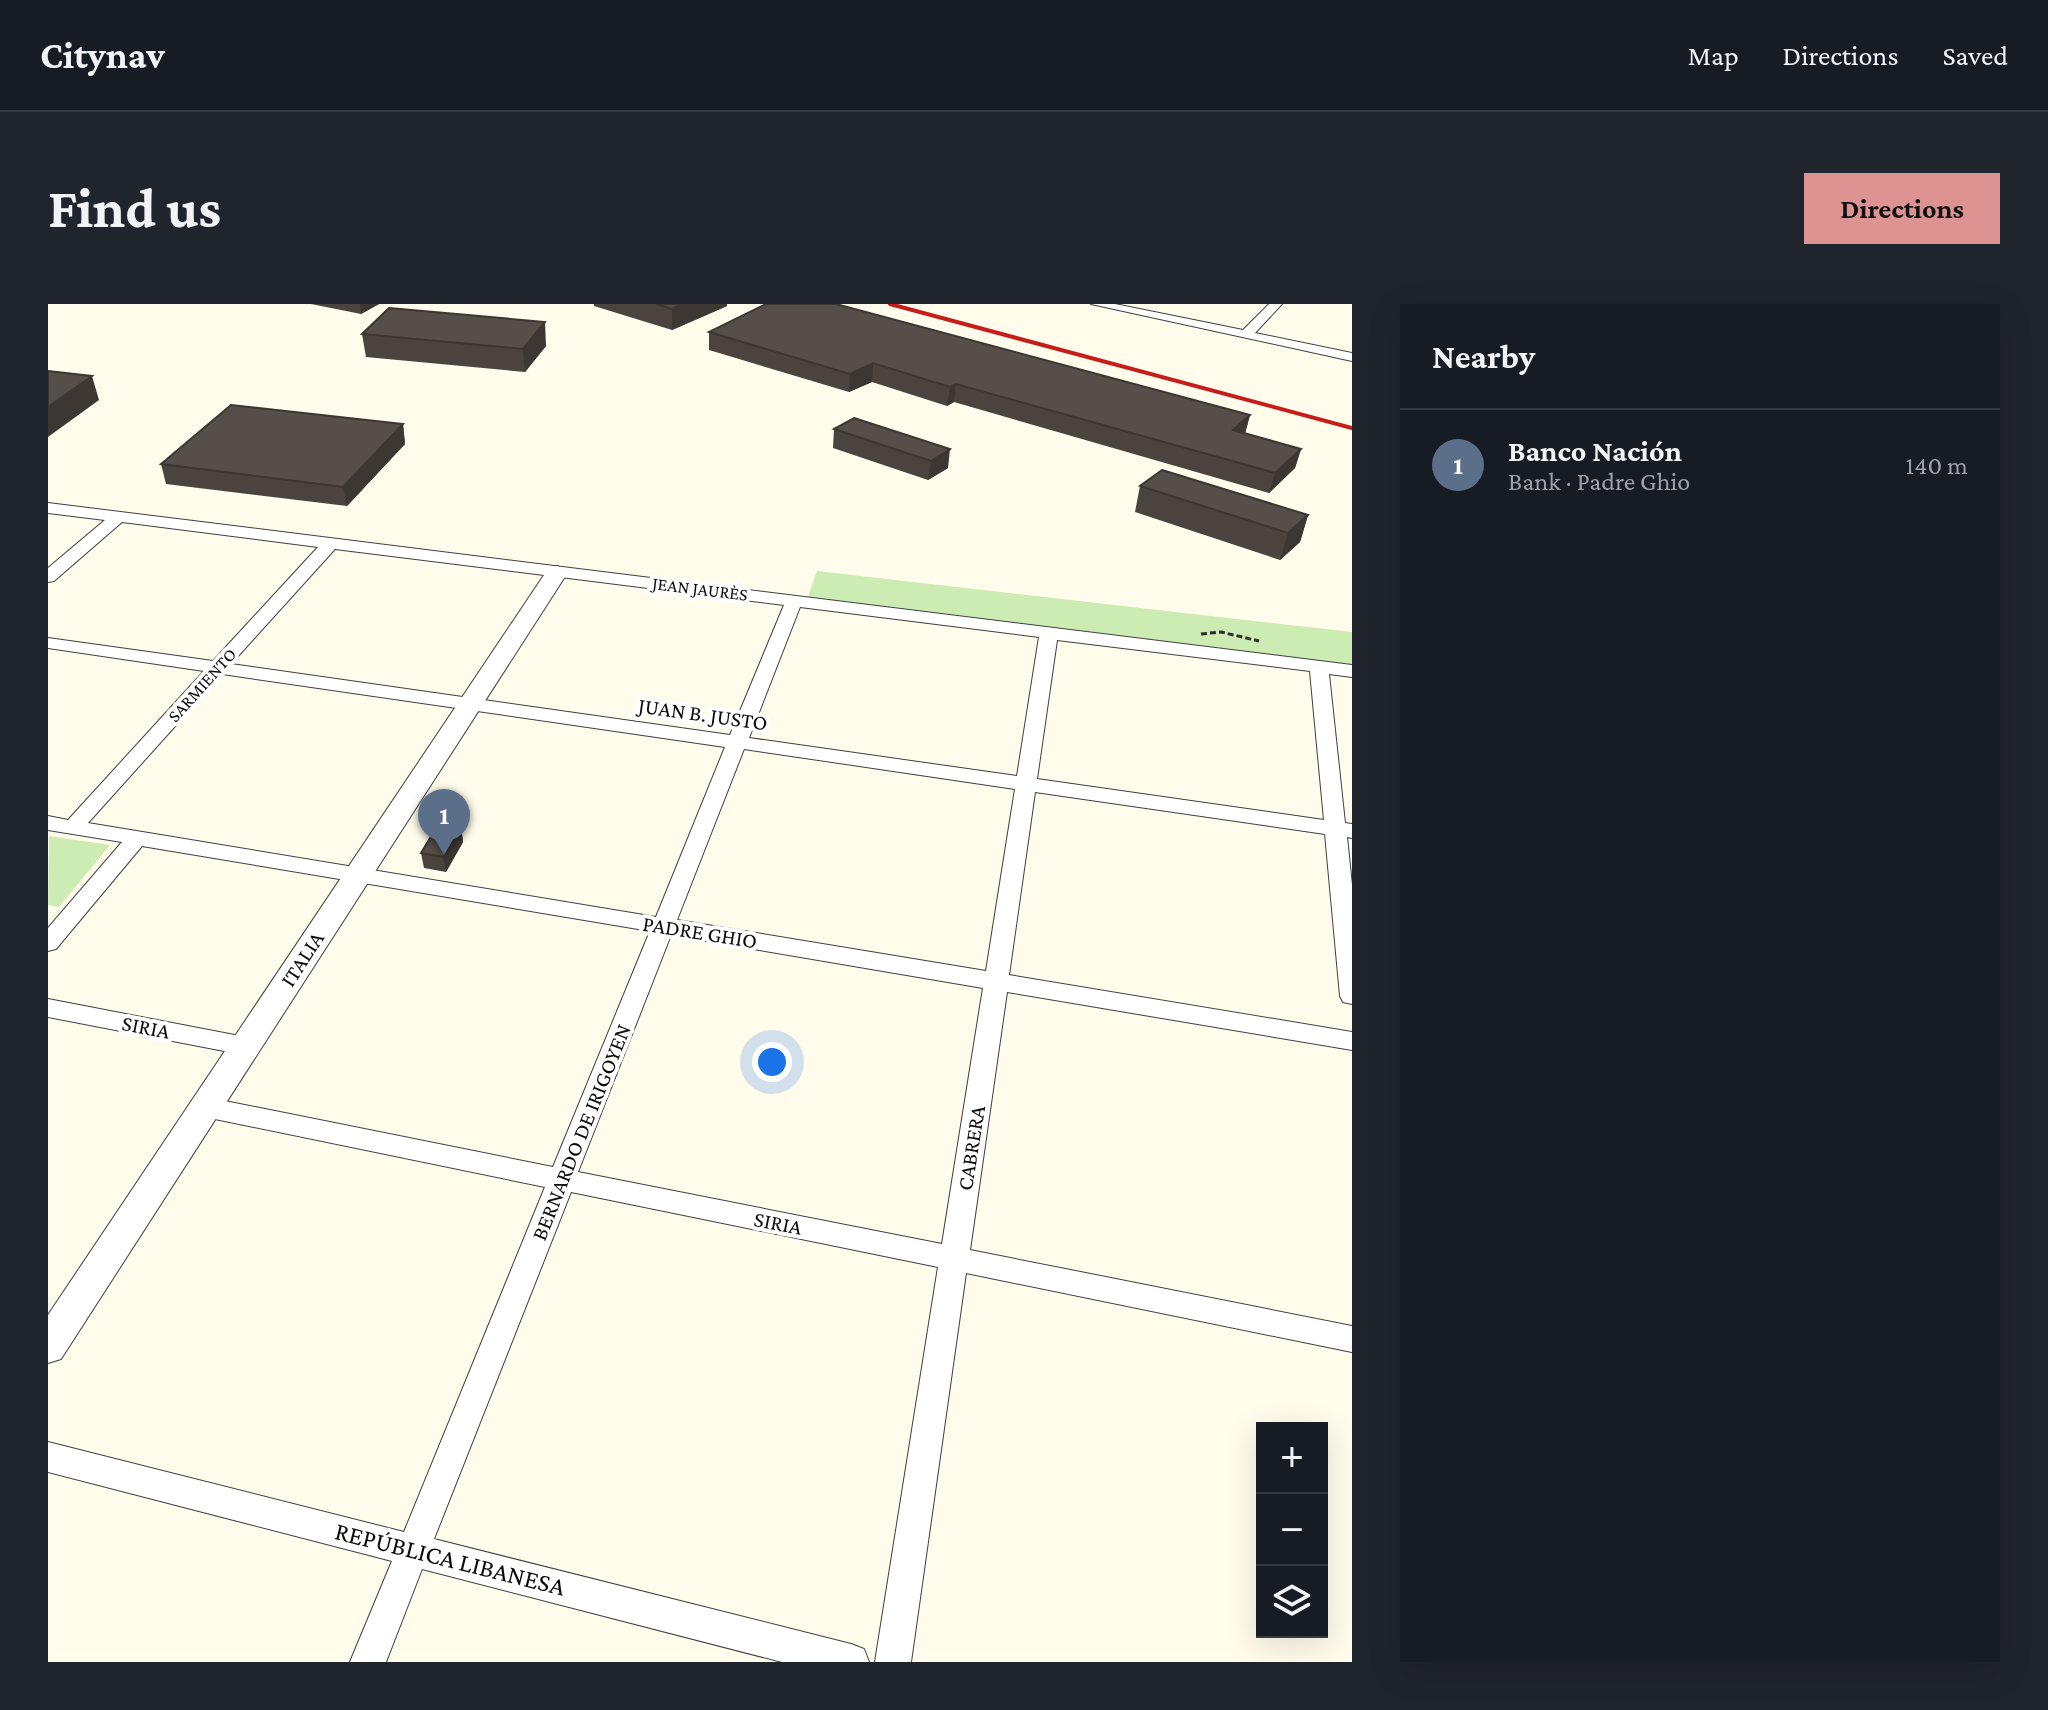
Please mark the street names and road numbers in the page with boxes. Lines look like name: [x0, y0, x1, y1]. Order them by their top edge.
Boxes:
street label: JEAN JAURÈS: [649, 573, 749, 605]
street label: SARMIENTO: [164, 644, 240, 726]
street label: JUAN B. JUSTO: [635, 692, 769, 735]
street label: PADRE GHIO: [641, 911, 759, 953]
street label: ITALIA: [275, 926, 329, 991]
street label: SIRIA: [120, 1010, 173, 1044]
street label: BERNARDO DE IRIGOYEN: [526, 1020, 636, 1244]
street label: CABRERA: [952, 1103, 990, 1192]
street label: SIRIA: [752, 1206, 805, 1240]
street label: REPÚBLICA LIBANESA: [332, 1516, 568, 1602]

